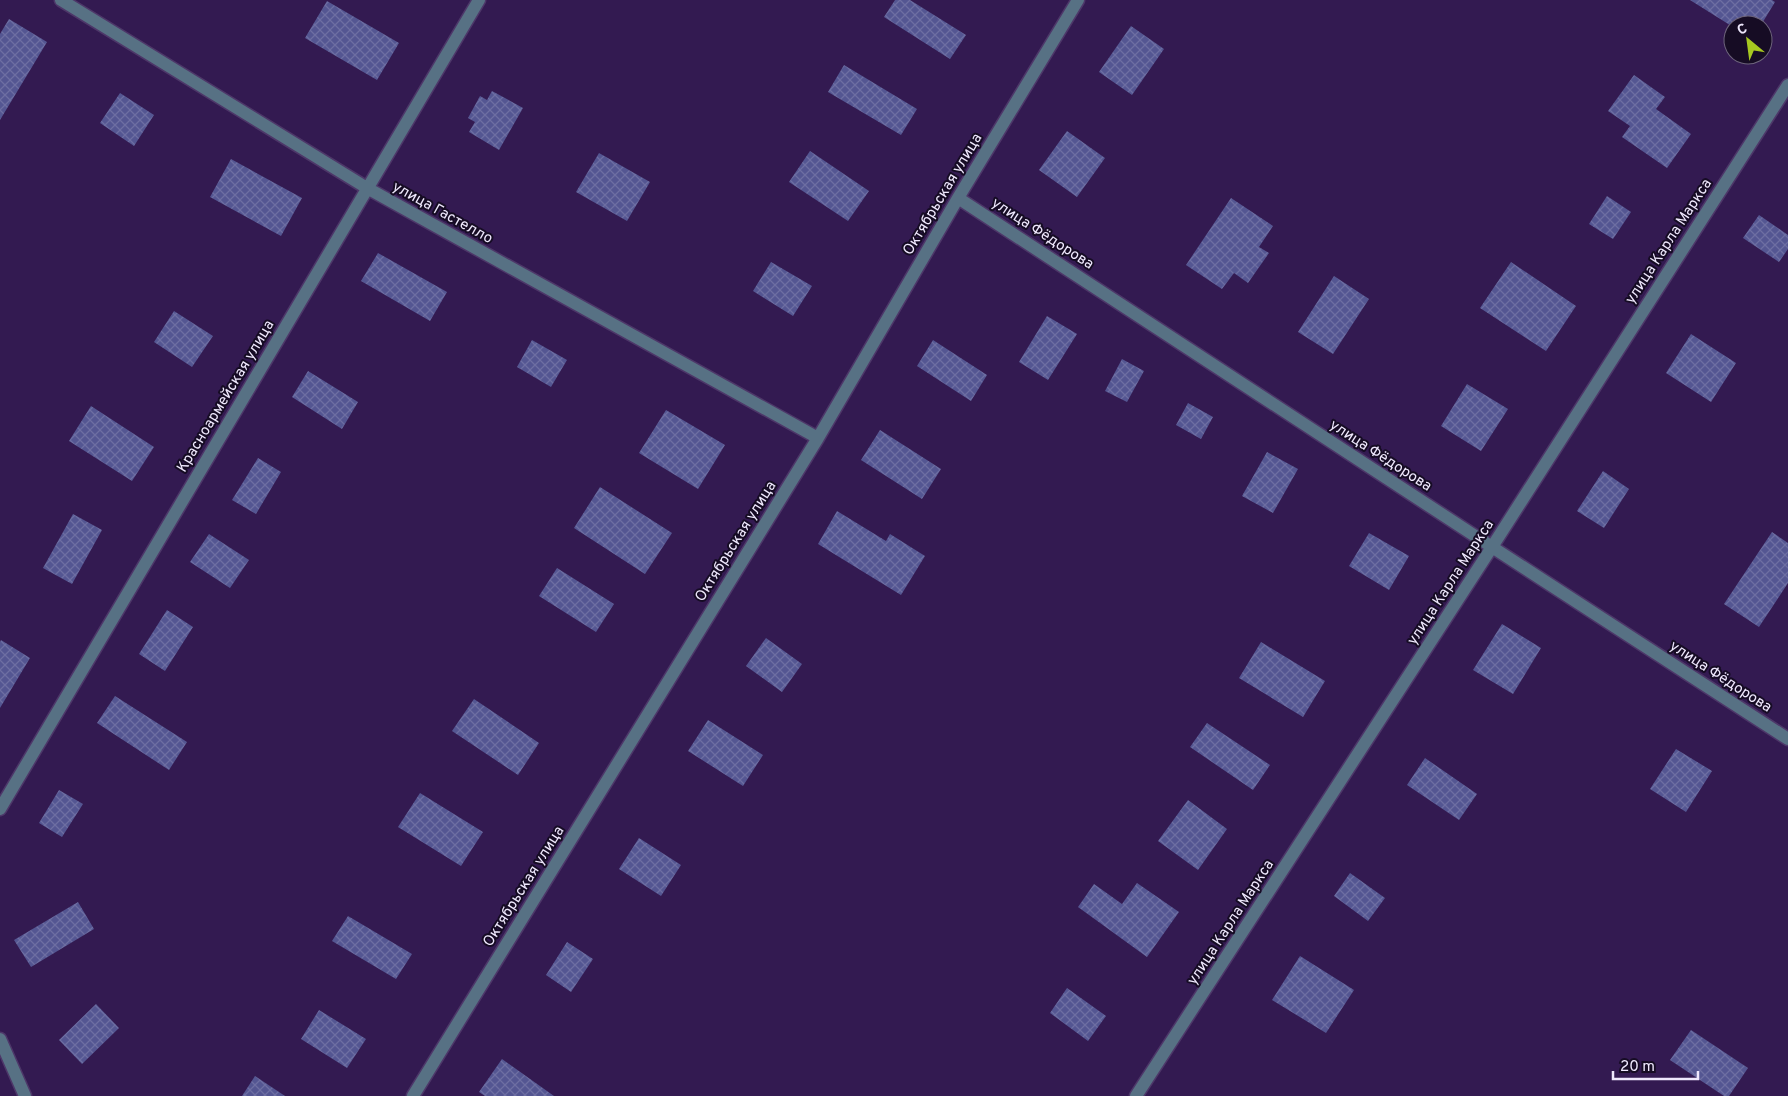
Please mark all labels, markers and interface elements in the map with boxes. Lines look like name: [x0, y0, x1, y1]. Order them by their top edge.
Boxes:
north arrow: [1723, 15, 1773, 65]
text: С: [1734, 20, 1751, 40]
street label: Октябрьская улица: [899, 130, 987, 259]
street label: улица Карла Маркса: [1622, 175, 1717, 308]
street label: улица Гастелло: [389, 178, 496, 249]
street label: улица Фёдорова: [987, 194, 1097, 274]
street label: Красноармейская улица: [173, 317, 279, 476]
street label: улица Фёдорова: [1325, 416, 1435, 496]
street label: Октябрьская улица: [691, 478, 781, 606]
street label: улица Карла Маркса: [1404, 516, 1499, 649]
street label: улица Фёдорова: [1665, 637, 1775, 717]
street label: Октябрьская улица: [479, 823, 569, 951]
street label: улица Карла Маркса: [1184, 856, 1279, 989]
scale bar: [1613, 1048, 1698, 1080]
text: 20 m: [1620, 1058, 1655, 1077]

